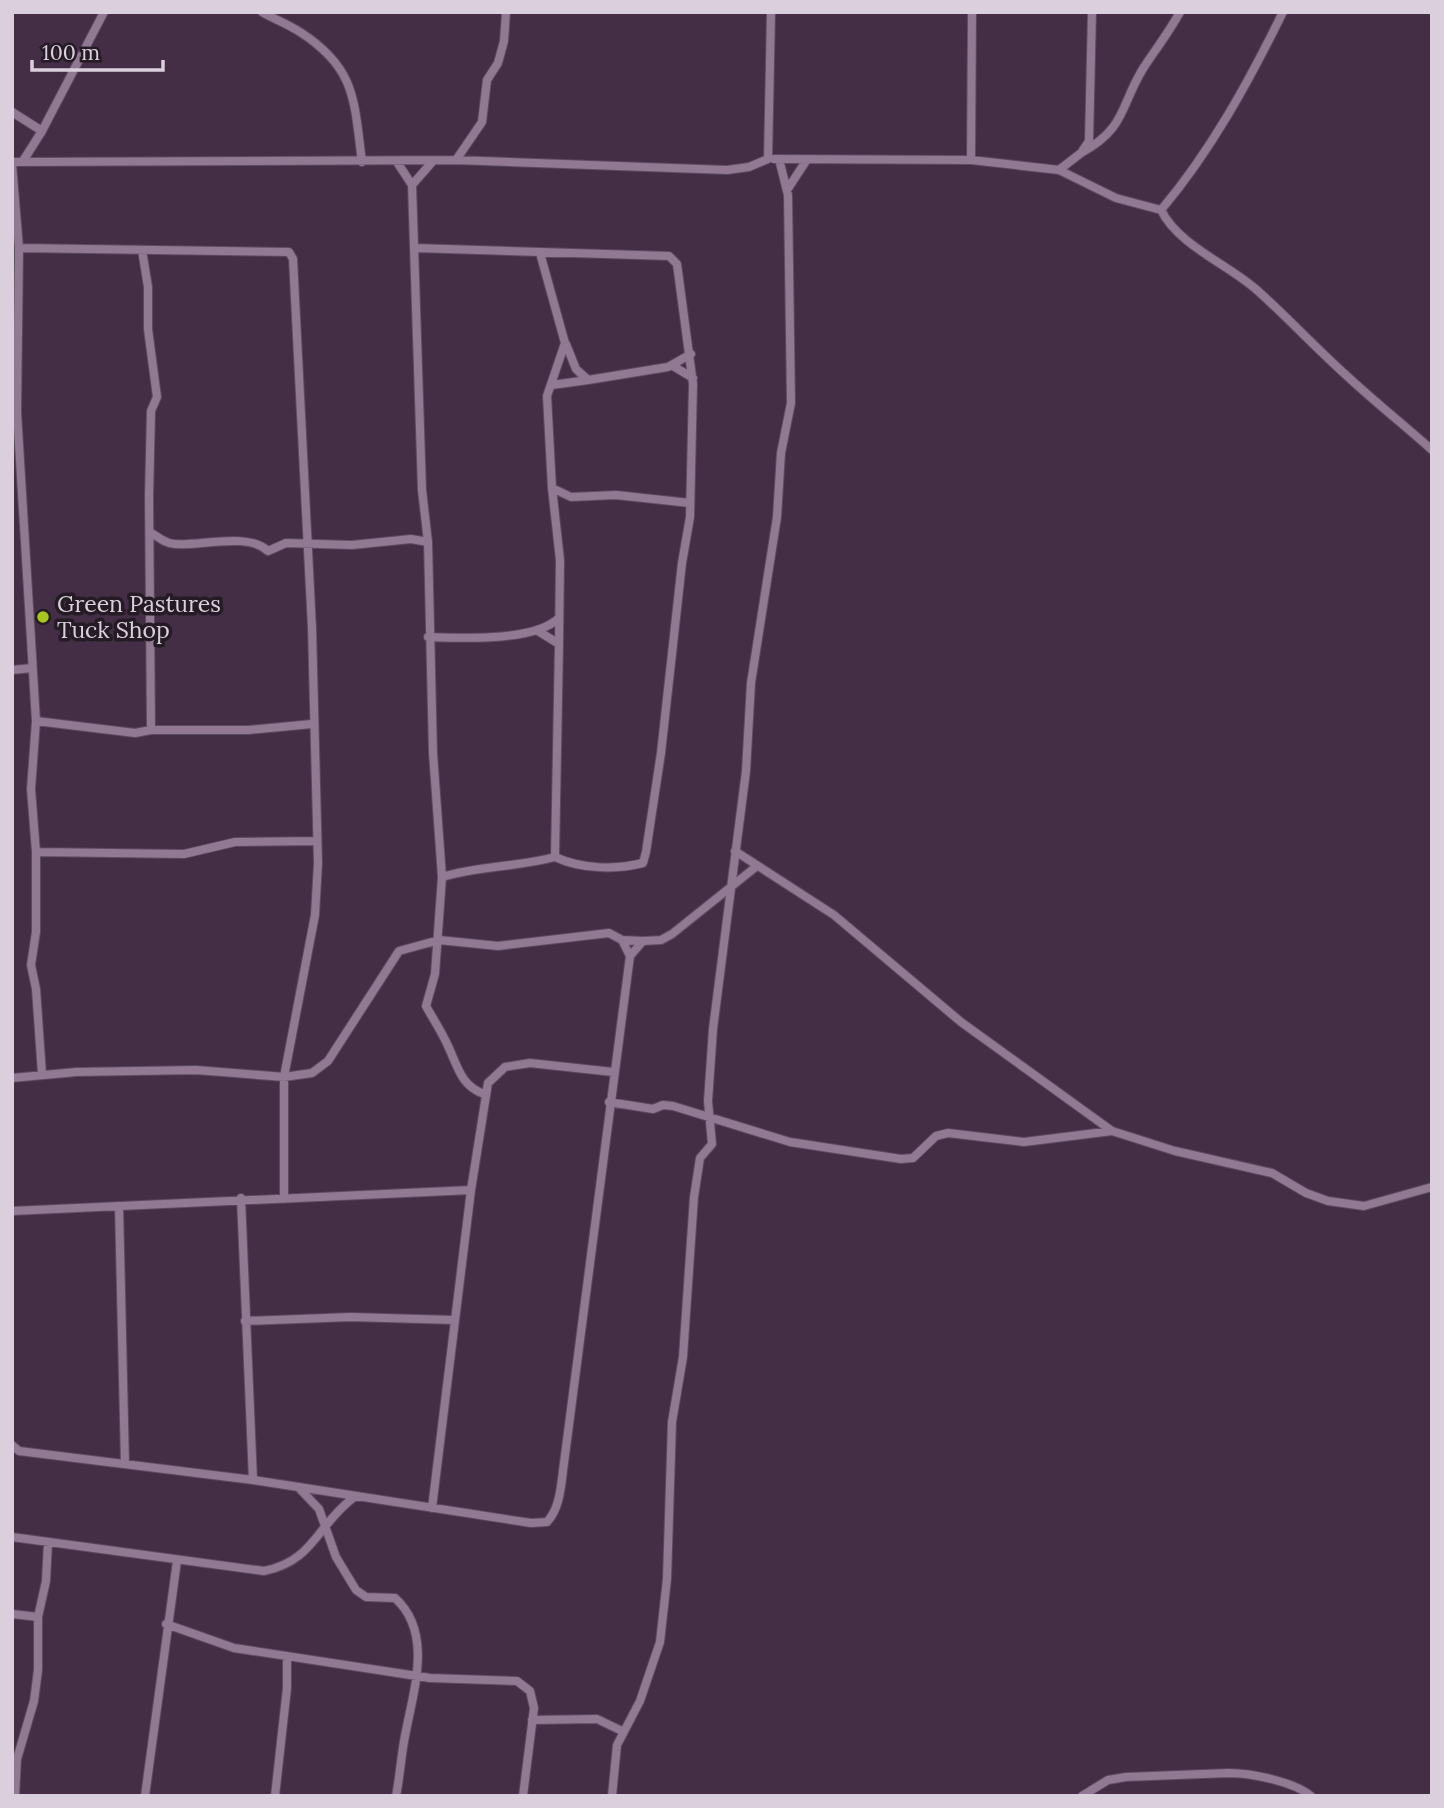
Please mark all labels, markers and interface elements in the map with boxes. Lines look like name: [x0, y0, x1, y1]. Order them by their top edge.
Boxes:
scale bar: [32, 28, 163, 72]
text: 100 m: [42, 39, 100, 66]
place label: Green Pastures Tuck Shop: [57, 589, 221, 644]
marker: Green Pastures Tuck Shop: [35, 609, 51, 625]

